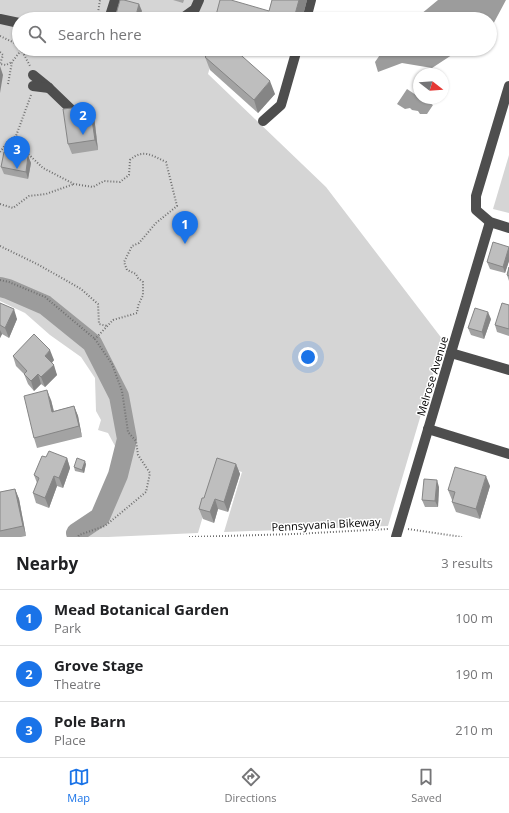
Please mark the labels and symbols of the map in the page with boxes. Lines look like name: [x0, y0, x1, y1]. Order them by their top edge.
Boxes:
north arrow: [413, 68, 449, 104]
pin: 2: [70, 102, 96, 135]
pin: 3: [4, 136, 30, 169]
pin: 1: [172, 211, 198, 244]
street label: Melrose Avenue: [413, 334, 451, 418]
your location: [298, 347, 318, 367]
street label: Pennsyvania Bikeway: [271, 514, 381, 534]

